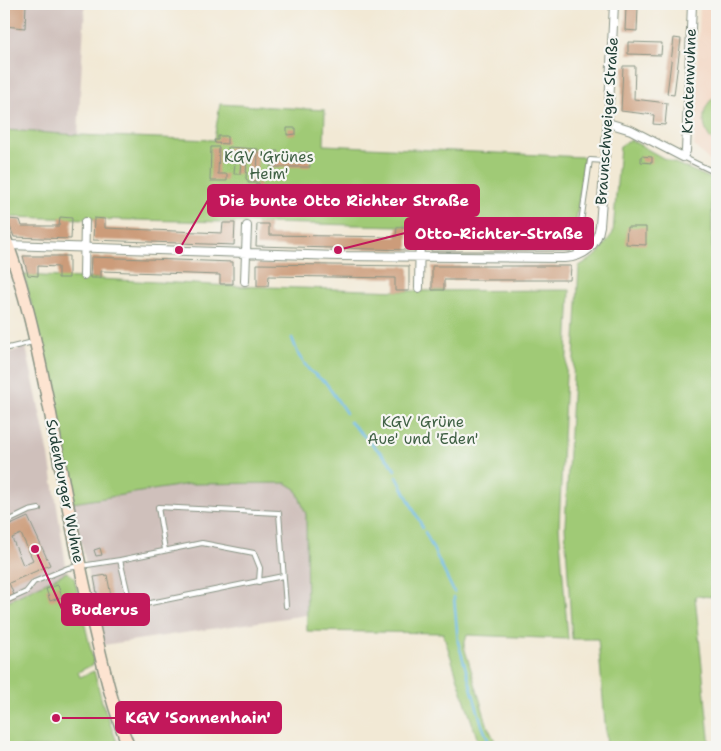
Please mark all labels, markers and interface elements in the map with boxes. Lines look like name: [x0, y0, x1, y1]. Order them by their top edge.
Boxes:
street label: Kroatenwuhne: [677, 28, 701, 134]
street label: Braunschweiger Straße: [591, 36, 623, 206]
park label: KGV 'Grünes Heim': [224, 147, 314, 184]
callout: Die bunte Otto Richter Straße: [208, 185, 479, 216]
text: Die bunte Otto Richter Straße: [219, 190, 469, 211]
callout: Otto-Richter-Straße: [405, 218, 593, 249]
text: Otto-Richter-Straße: [415, 223, 584, 244]
park label: KGV 'Grüne Aue' und 'Eden': [368, 412, 478, 449]
street label: Sudenburger Wuhne: [41, 417, 89, 565]
callout: Buderus: [62, 594, 149, 625]
text: Buderus: [71, 599, 139, 620]
callout: KGV 'Sonnenhain': [116, 702, 281, 733]
text: KGV 'Sonnenhain': [125, 707, 271, 728]

